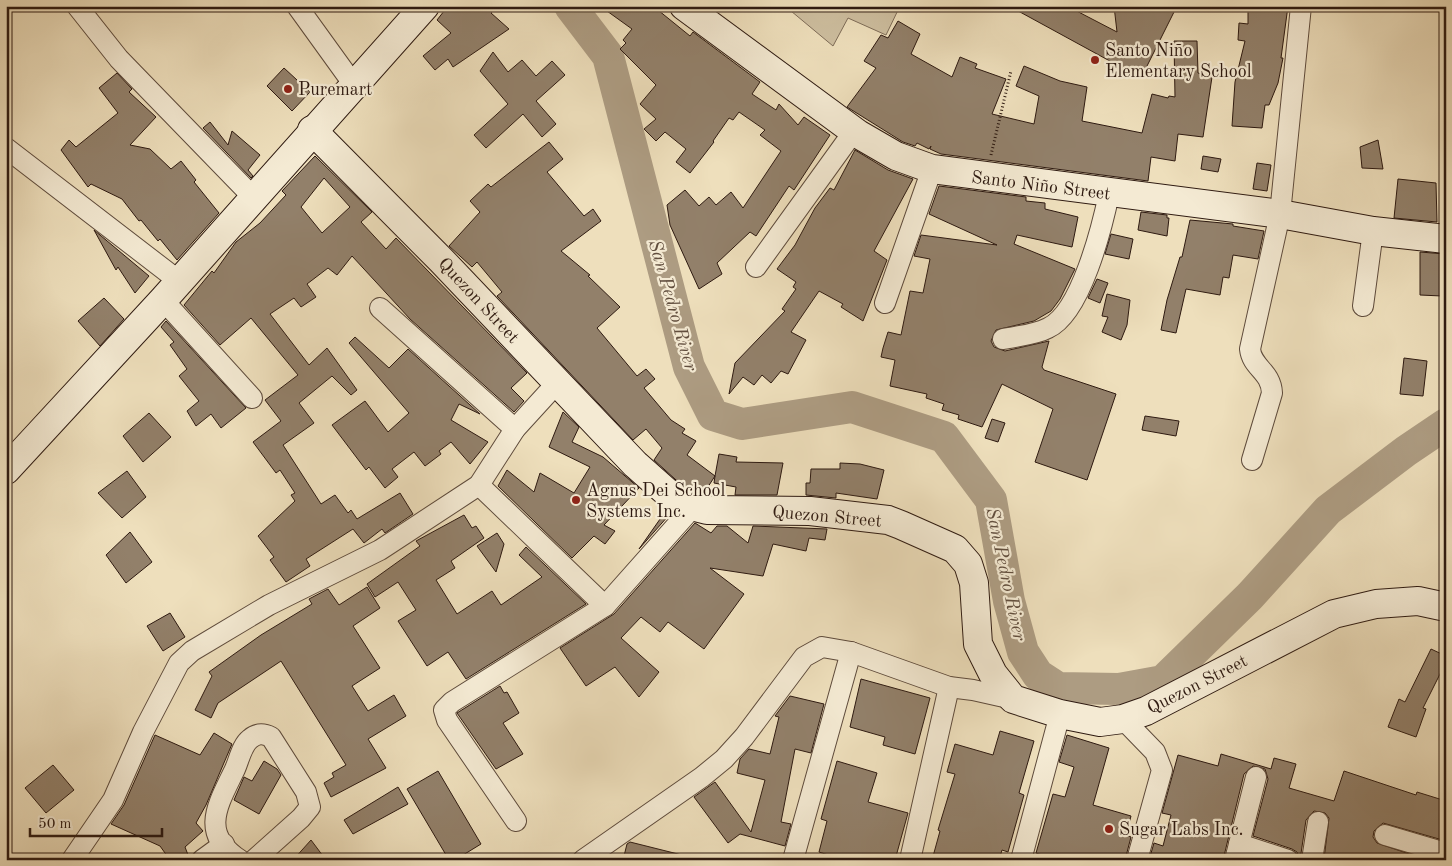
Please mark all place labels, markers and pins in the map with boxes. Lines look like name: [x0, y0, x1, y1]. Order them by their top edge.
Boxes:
place label: Santo Niño Elementary School: [1105, 42, 1252, 81]
marker: Santo Niño Elementary School: [1089, 54, 1101, 66]
place label: Puremart: [298, 81, 372, 99]
marker: Puremart: [282, 83, 294, 95]
place label: Agnus Dei School Systems Inc.: [586, 482, 726, 521]
marker: Agnus Dei School Systems Inc.: [570, 494, 582, 506]
place label: Sugar Labs Inc.: [1119, 821, 1244, 839]
marker: Sugar Labs Inc.: [1103, 823, 1115, 835]

